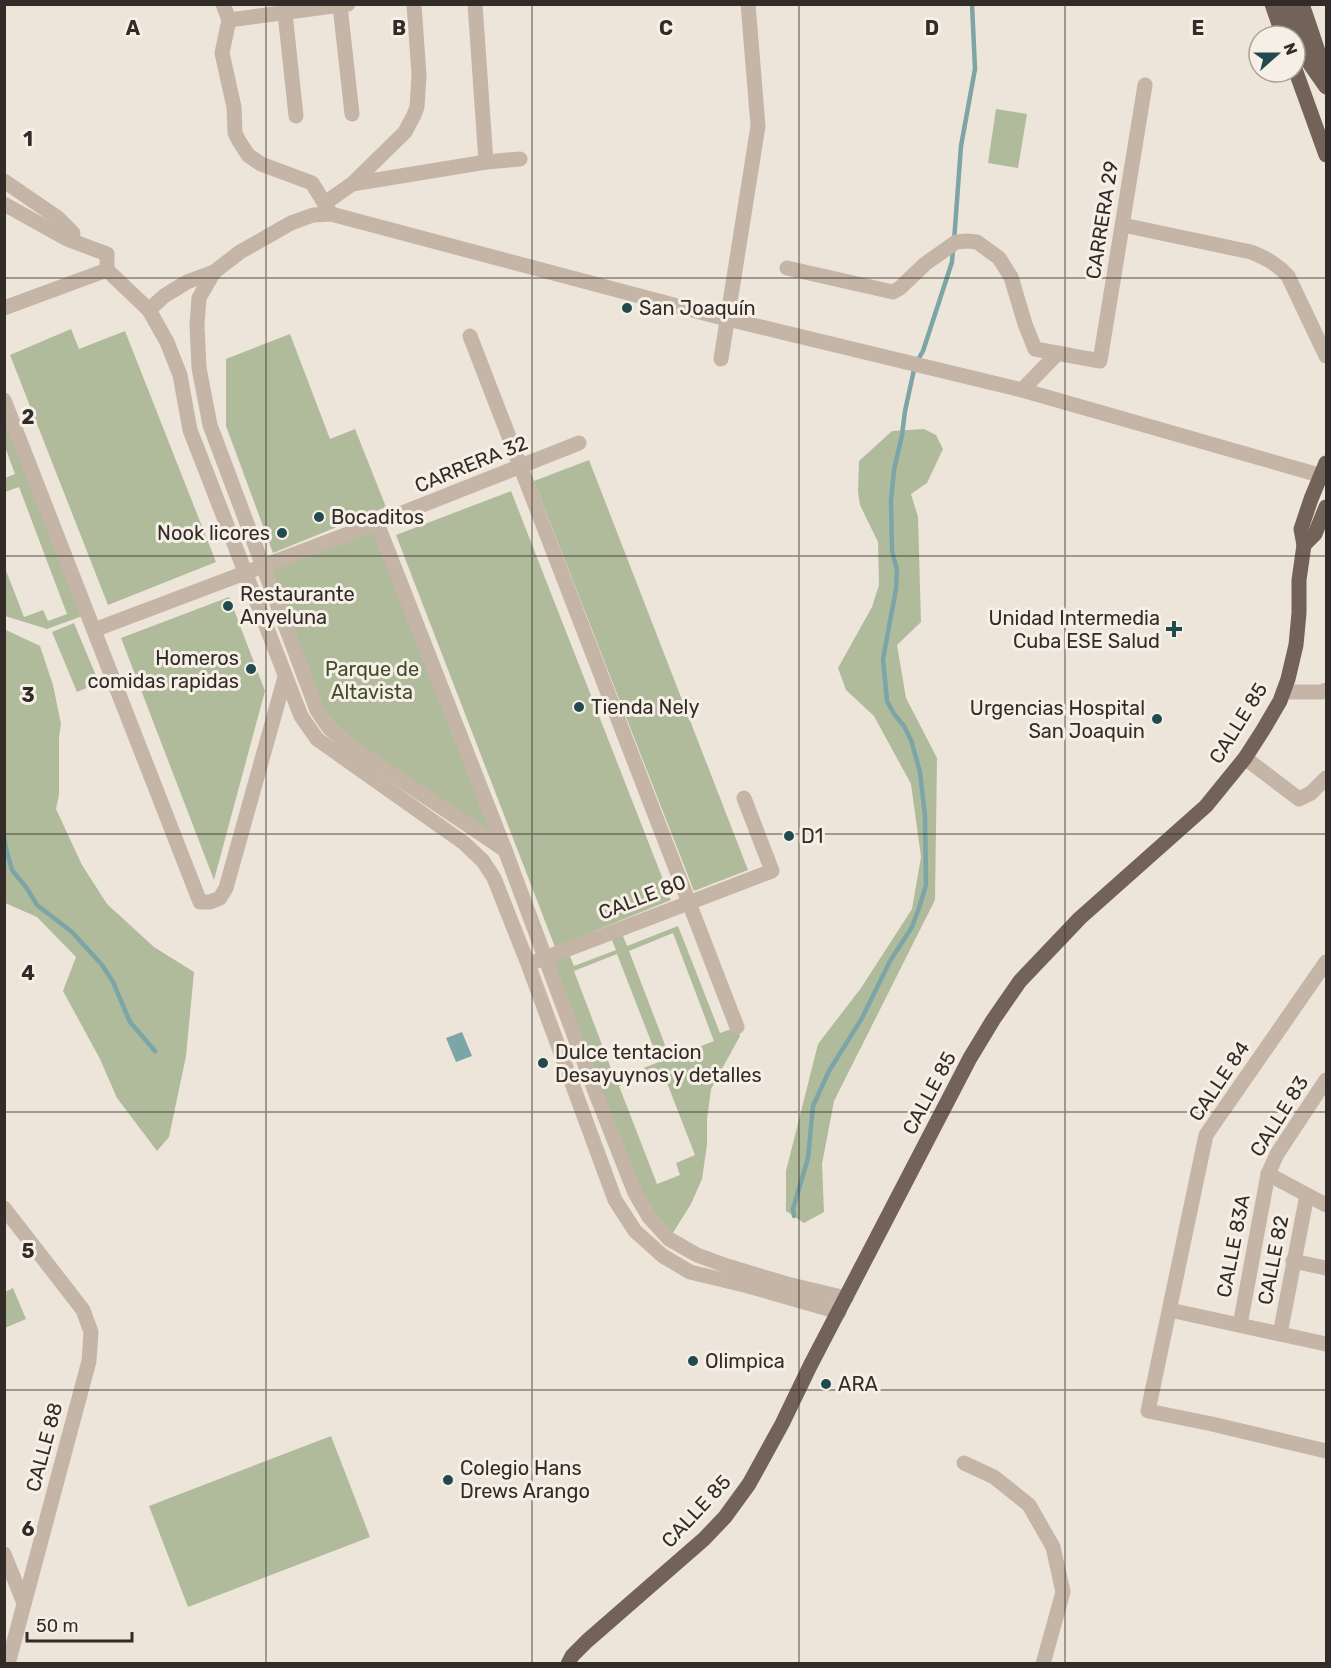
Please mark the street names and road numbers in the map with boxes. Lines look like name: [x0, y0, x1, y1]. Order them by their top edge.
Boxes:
street label: CARRERA 29: [1081, 159, 1123, 281]
street label: CARRERA 32: [411, 430, 531, 498]
street label: CALLE 85: [1204, 678, 1272, 768]
street label: CALLE 80: [595, 869, 689, 925]
street label: CALLE 84: [1184, 1036, 1254, 1126]
street label: CALLE 85: [897, 1047, 961, 1139]
street label: CALLE 83: [1245, 1071, 1313, 1161]
street label: CALLE 83A: [1211, 1193, 1255, 1299]
street label: CALLE 82: [1253, 1213, 1293, 1307]
street label: CALLE 88: [21, 1400, 67, 1494]
street label: CALLE 85: [656, 1470, 736, 1552]

